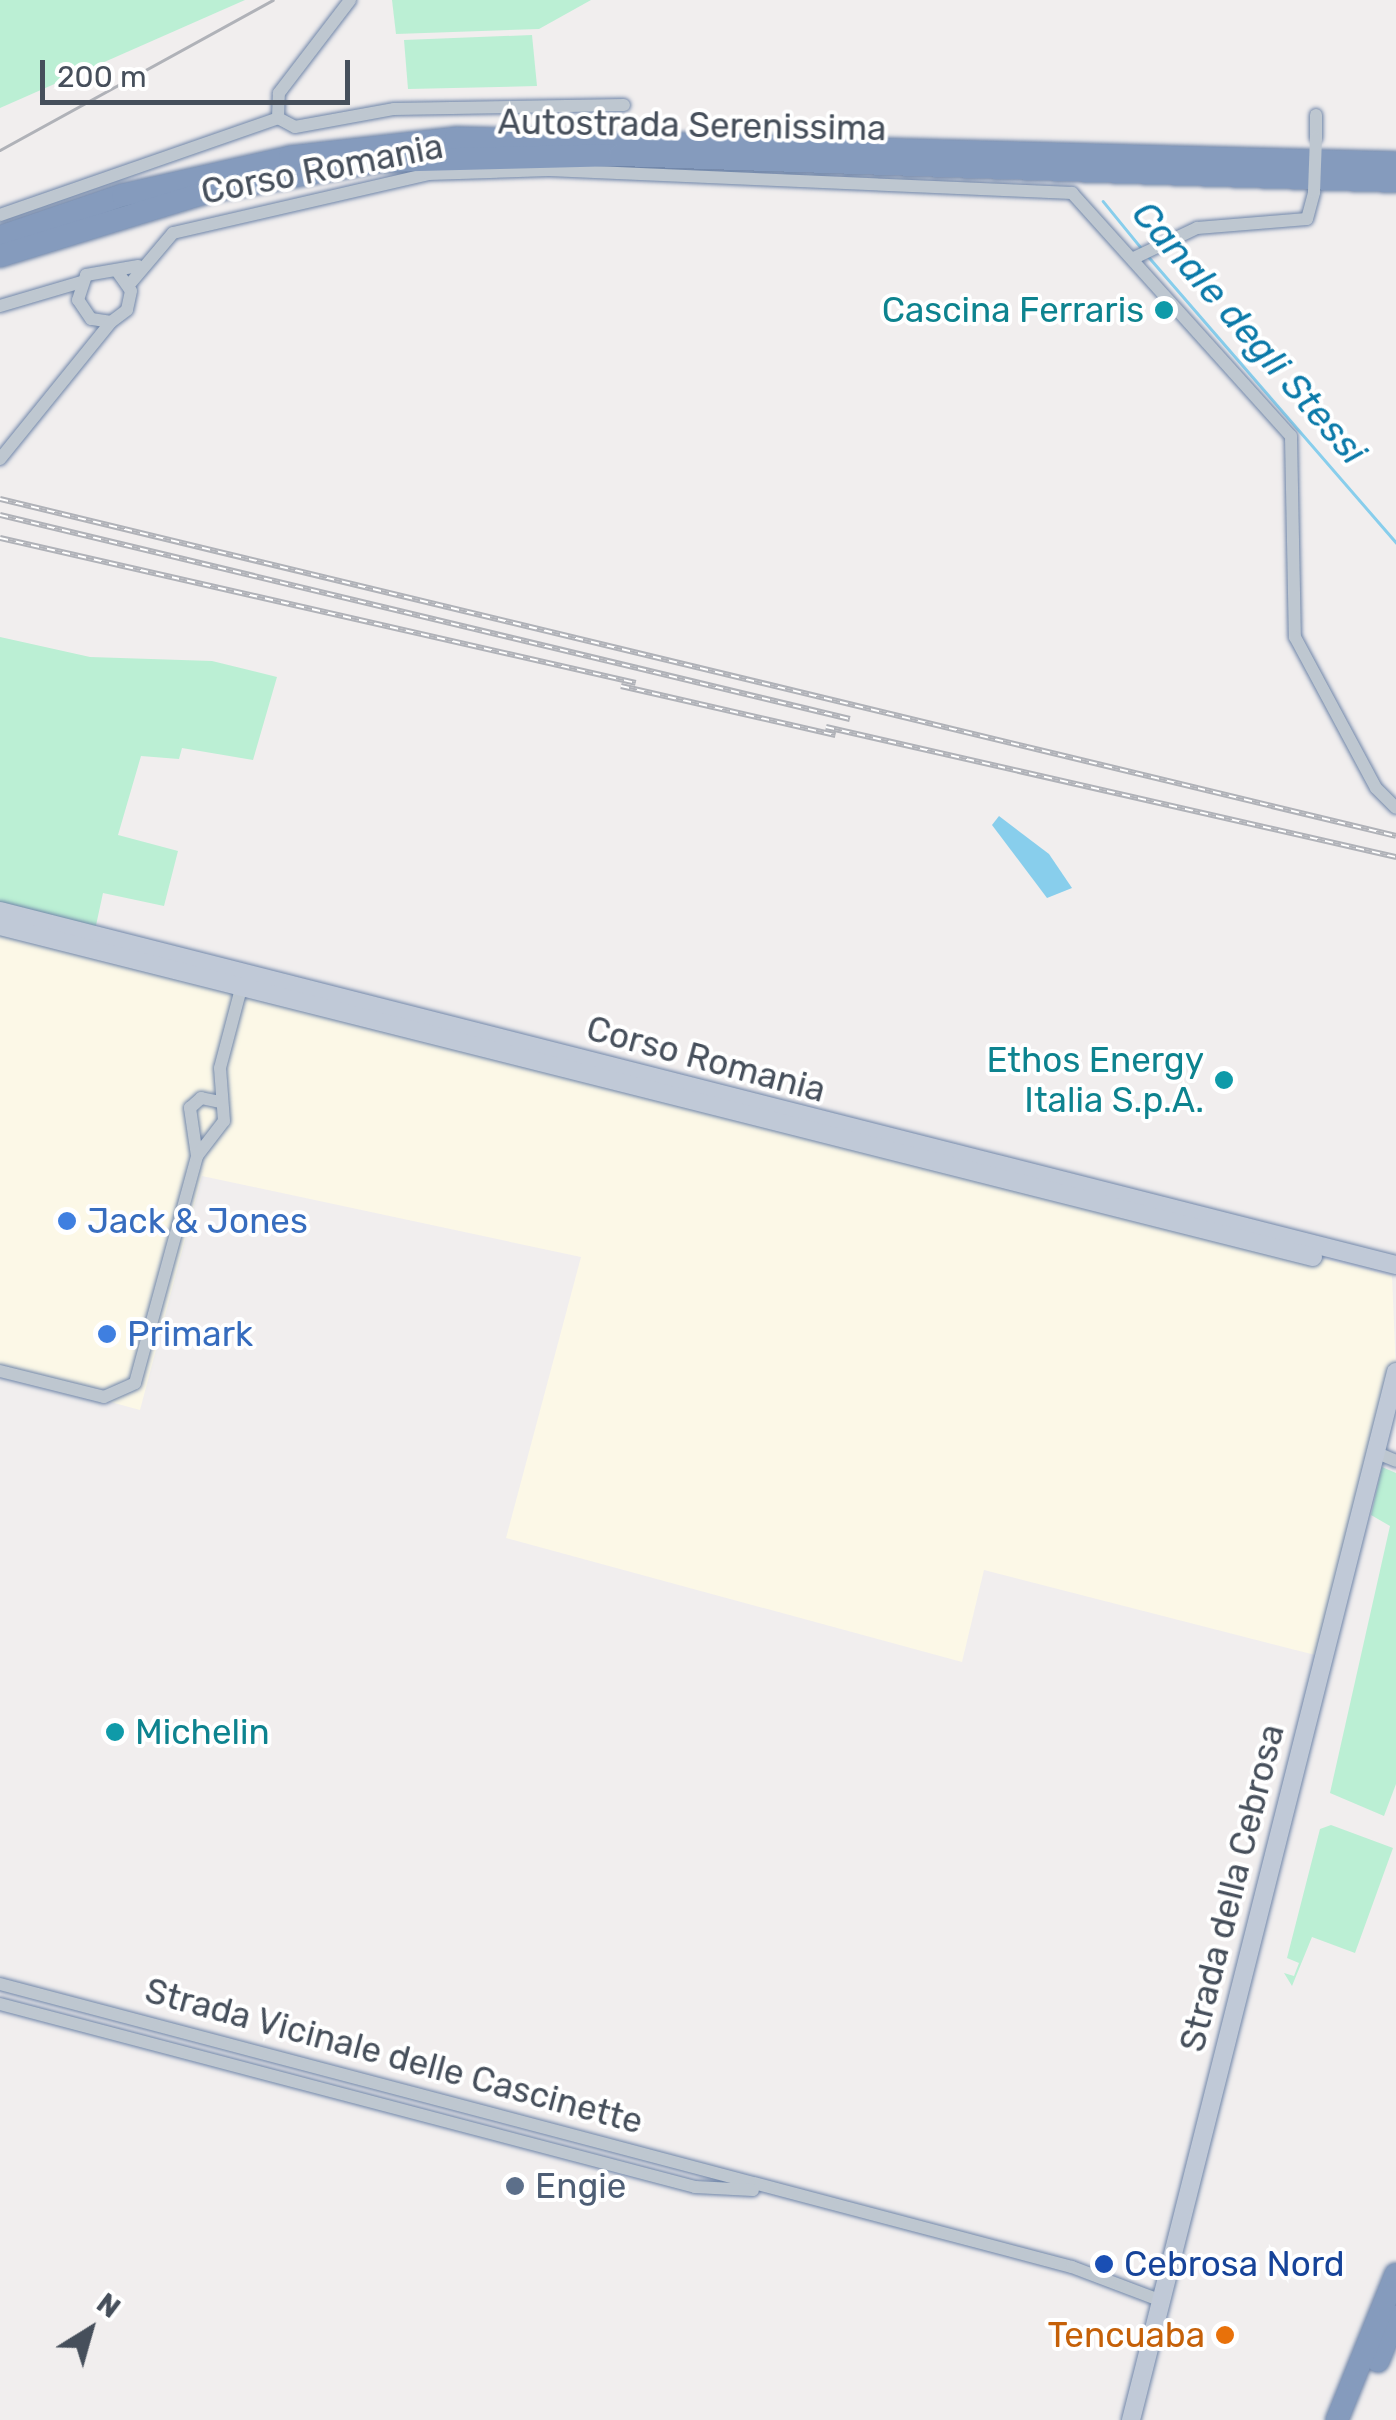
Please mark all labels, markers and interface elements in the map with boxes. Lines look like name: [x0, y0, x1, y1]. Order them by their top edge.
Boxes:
scale bar: [45, 40, 355, 102]
text: 200 m: [57, 59, 147, 95]
street label: Autostrada Serenissima: [497, 101, 887, 149]
street label: Corso Romania: [198, 125, 446, 213]
water label: Canale degli Stessi: [1122, 192, 1376, 474]
place label: Cascina Ferraris: [882, 289, 1144, 331]
marker: Cascina Ferraris: [1153, 299, 1175, 321]
street label: Corso Romania: [582, 1007, 830, 1111]
place label: Ethos Energy Italia S.p.A.: [986, 1039, 1204, 1121]
marker: Ethos Energy Italia S.p.A.: [1213, 1069, 1235, 1091]
place label: Jack & Jones: [87, 1200, 308, 1242]
marker: Jack & Jones: [56, 1210, 78, 1232]
place label: Primark: [127, 1313, 253, 1355]
marker: Primark: [96, 1323, 118, 1345]
place label: Michelin: [135, 1711, 270, 1753]
street label: Strada della Cebrosa: [1171, 1720, 1293, 2056]
marker: Michelin: [104, 1721, 126, 1743]
street label: Strada Vicinale delle Cascinette: [140, 1969, 648, 2143]
place label: Engie: [535, 2165, 626, 2207]
marker: Engie: [504, 2175, 526, 2197]
place label: Cebrosa Nord: [1124, 2243, 1345, 2285]
marker: Cebrosa Nord: [1093, 2253, 1115, 2275]
north arrow: [40, 2280, 140, 2380]
text: N: [90, 2286, 126, 2325]
place label: Tencuaba: [1047, 2314, 1205, 2356]
marker: Tencuaba: [1214, 2324, 1236, 2346]

